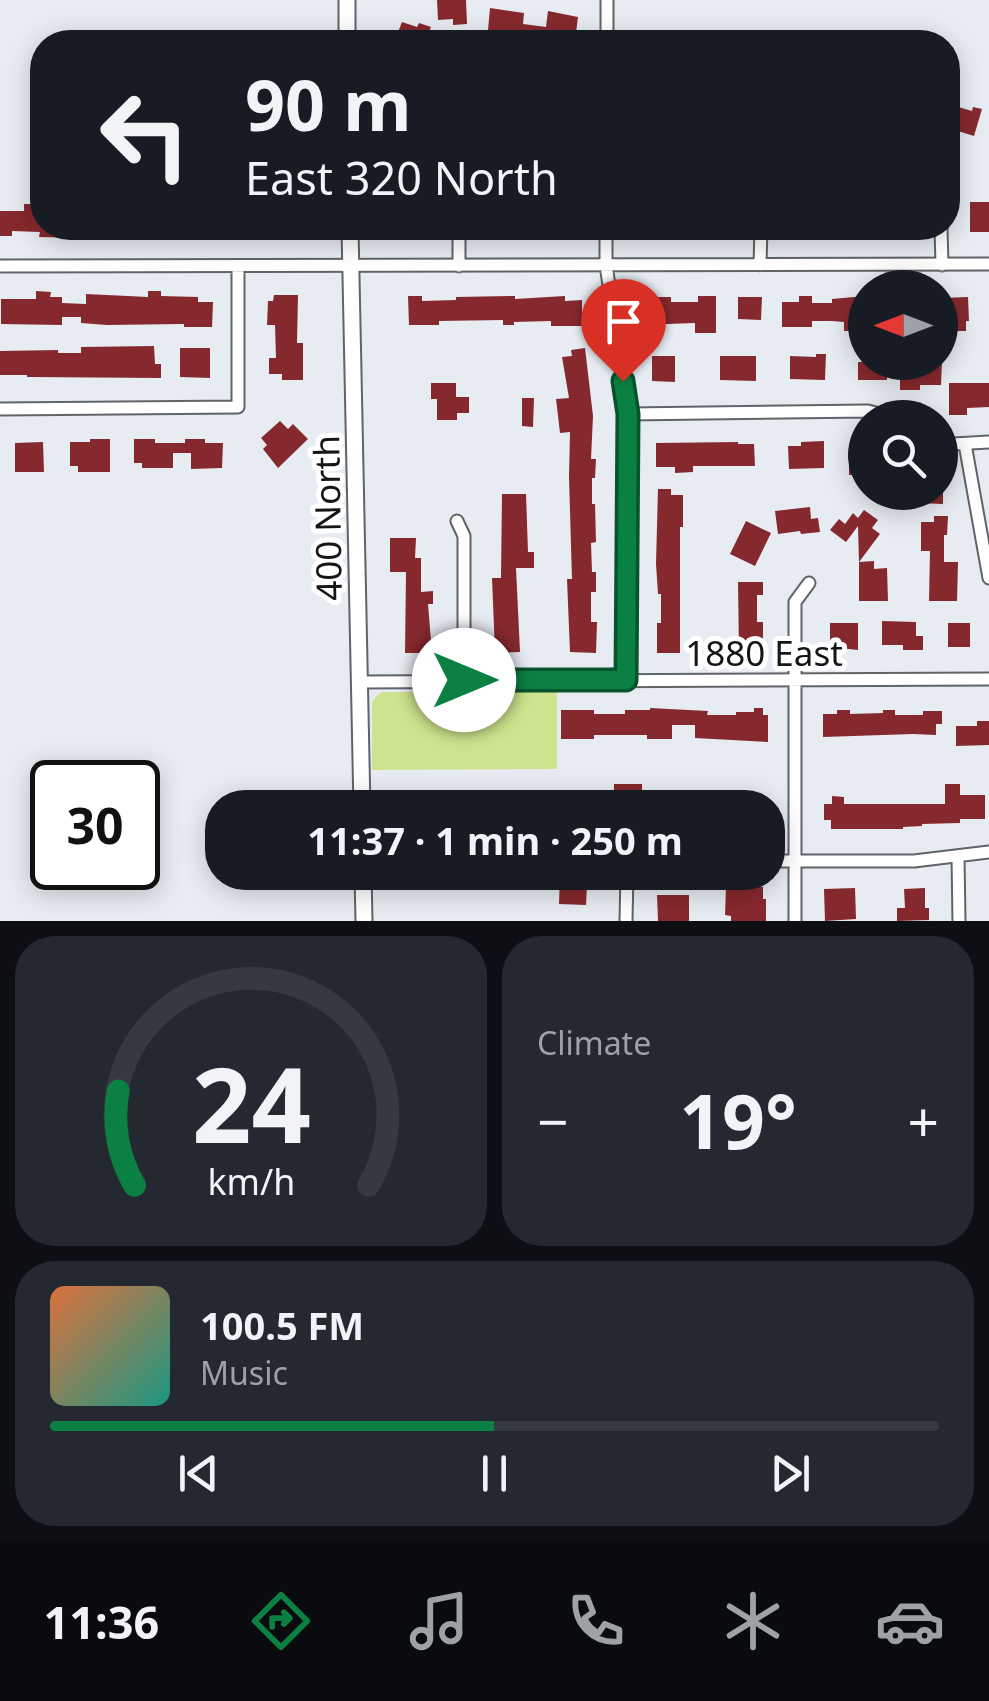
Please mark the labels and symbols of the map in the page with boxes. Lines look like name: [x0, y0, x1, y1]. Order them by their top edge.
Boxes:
north arrow: [848, 270, 958, 380]
pin: [581, 279, 666, 382]
street label: 400 North: [302, 435, 352, 601]
position arrow: [412, 628, 516, 732]
street label: 1880 East: [685, 629, 843, 676]
speed limit sign: 30: [30, 760, 160, 890]

